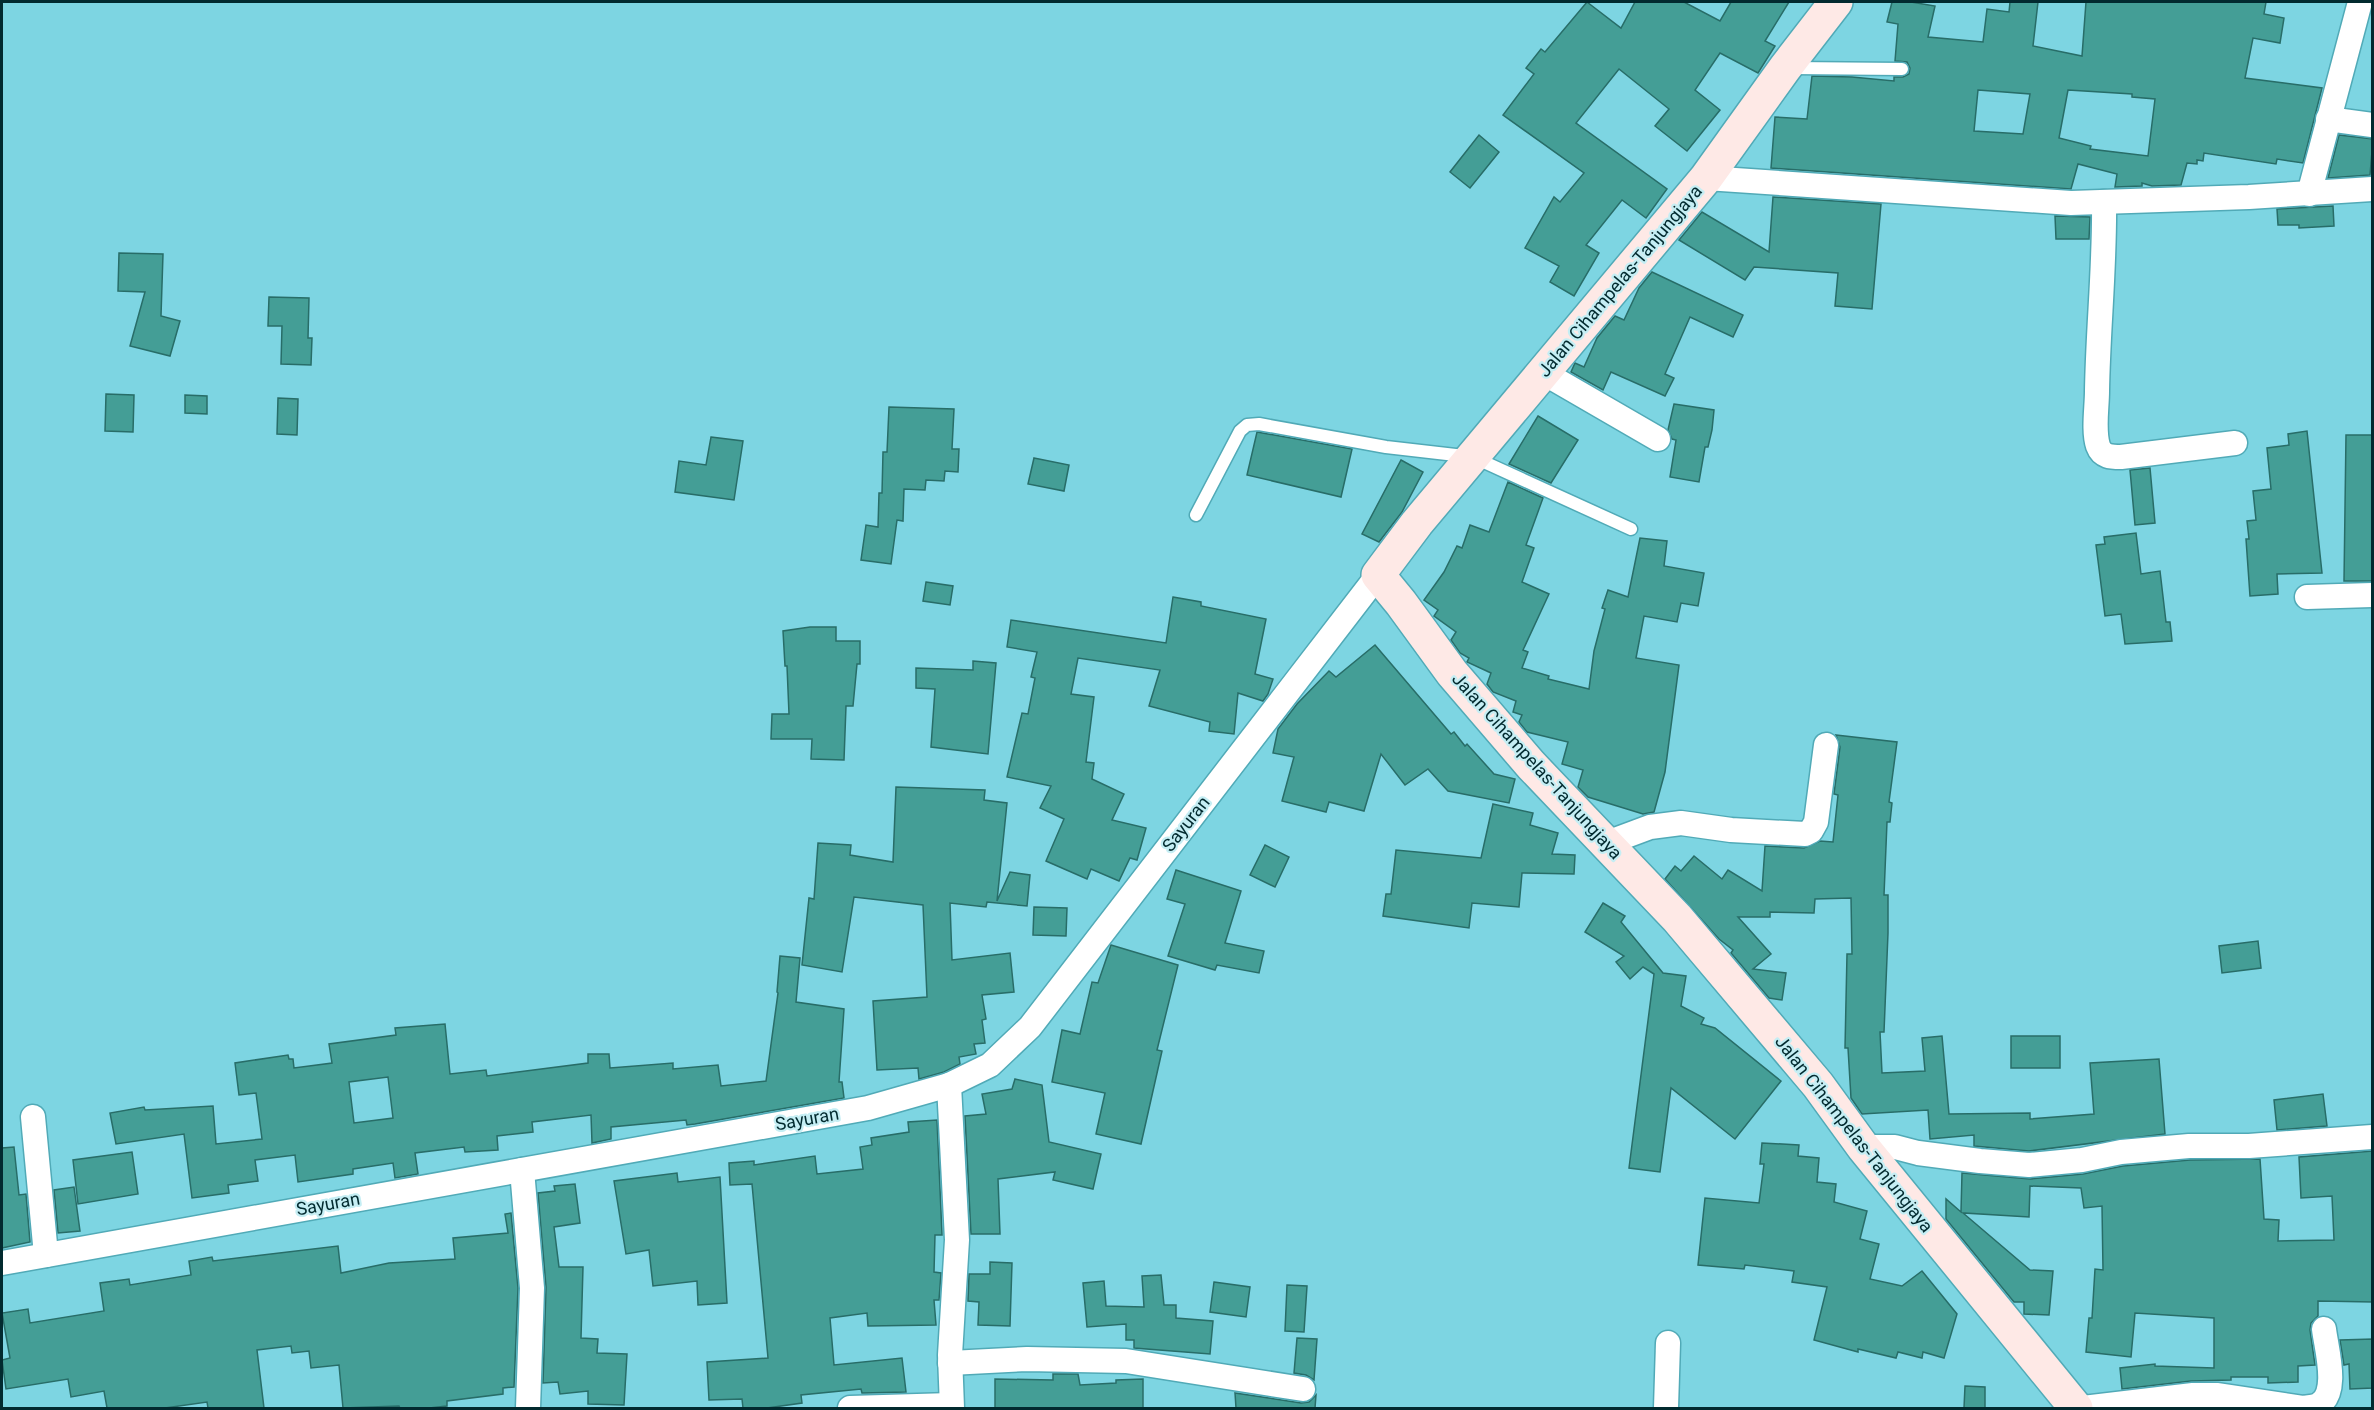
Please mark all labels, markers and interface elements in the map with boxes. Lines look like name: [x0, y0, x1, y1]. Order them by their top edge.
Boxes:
street label: Jalan Cihampelas-Tanjungjaya: [1533, 181, 1706, 381]
street label: Jalan Cihampelas-Tanjungjaya: [1448, 668, 1627, 863]
street label: Sayuran: [1158, 792, 1214, 855]
street label: Jalan Cihampelas-Tanjungjaya: [1771, 1031, 1938, 1236]
street label: Sayuran: [773, 1103, 840, 1134]
street label: Sayuran: [294, 1188, 361, 1219]

